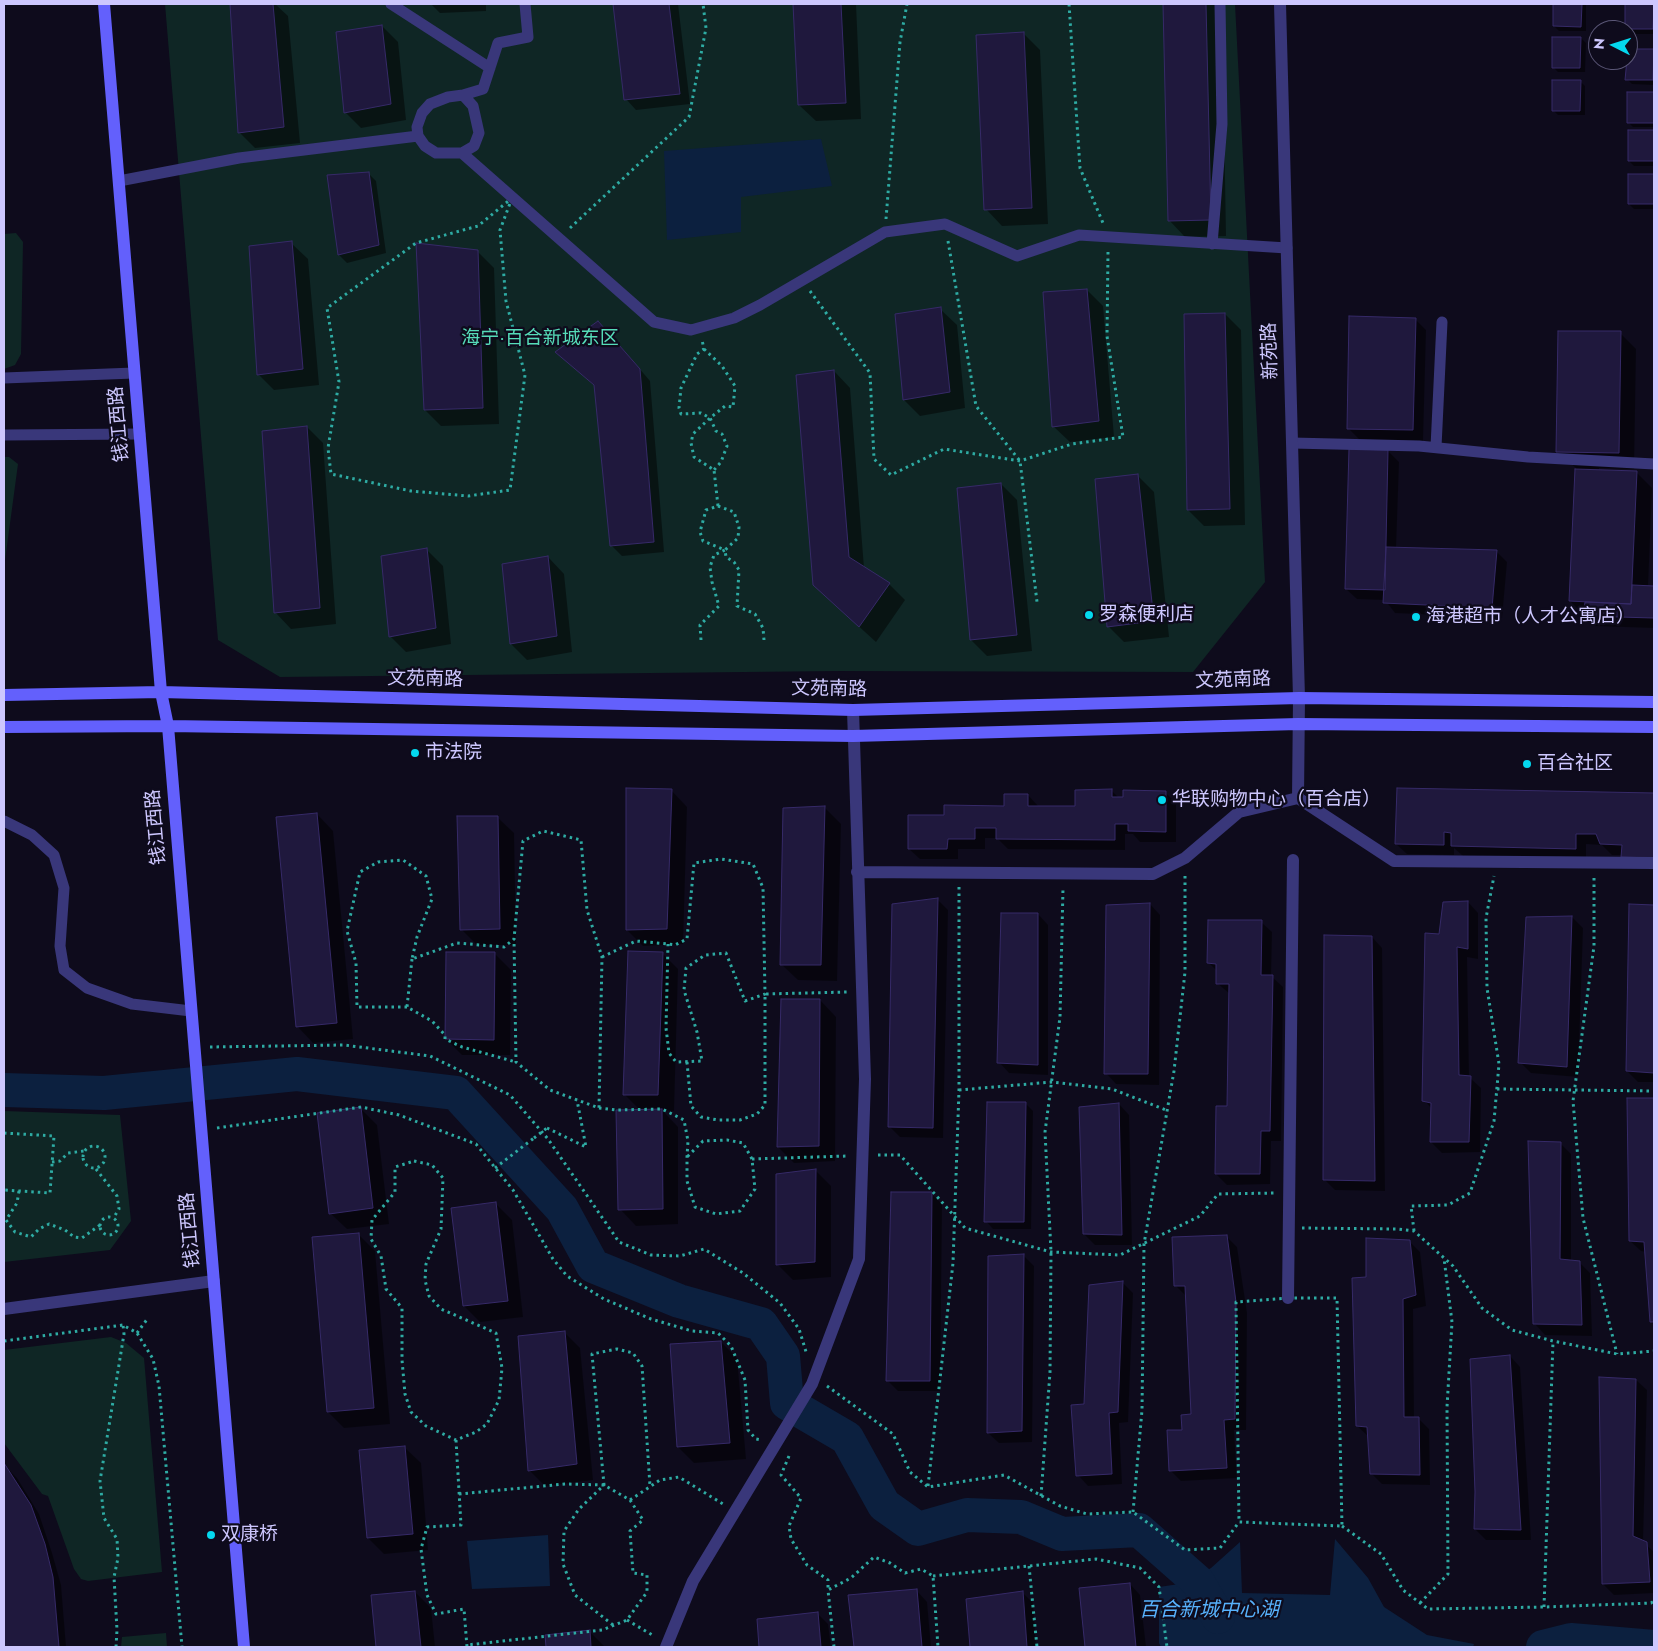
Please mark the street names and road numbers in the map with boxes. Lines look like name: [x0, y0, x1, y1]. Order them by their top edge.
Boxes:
street label: 新苑路: [1259, 322, 1283, 380]
street label: 钱江西路: [105, 385, 135, 463]
street label: 文苑南路: [387, 668, 463, 692]
street label: 文苑南路: [1195, 668, 1271, 694]
street label: 文苑南路: [791, 678, 867, 702]
street label: 钱江西路: [142, 788, 172, 866]
street label: 钱江西路: [176, 1191, 206, 1269]

